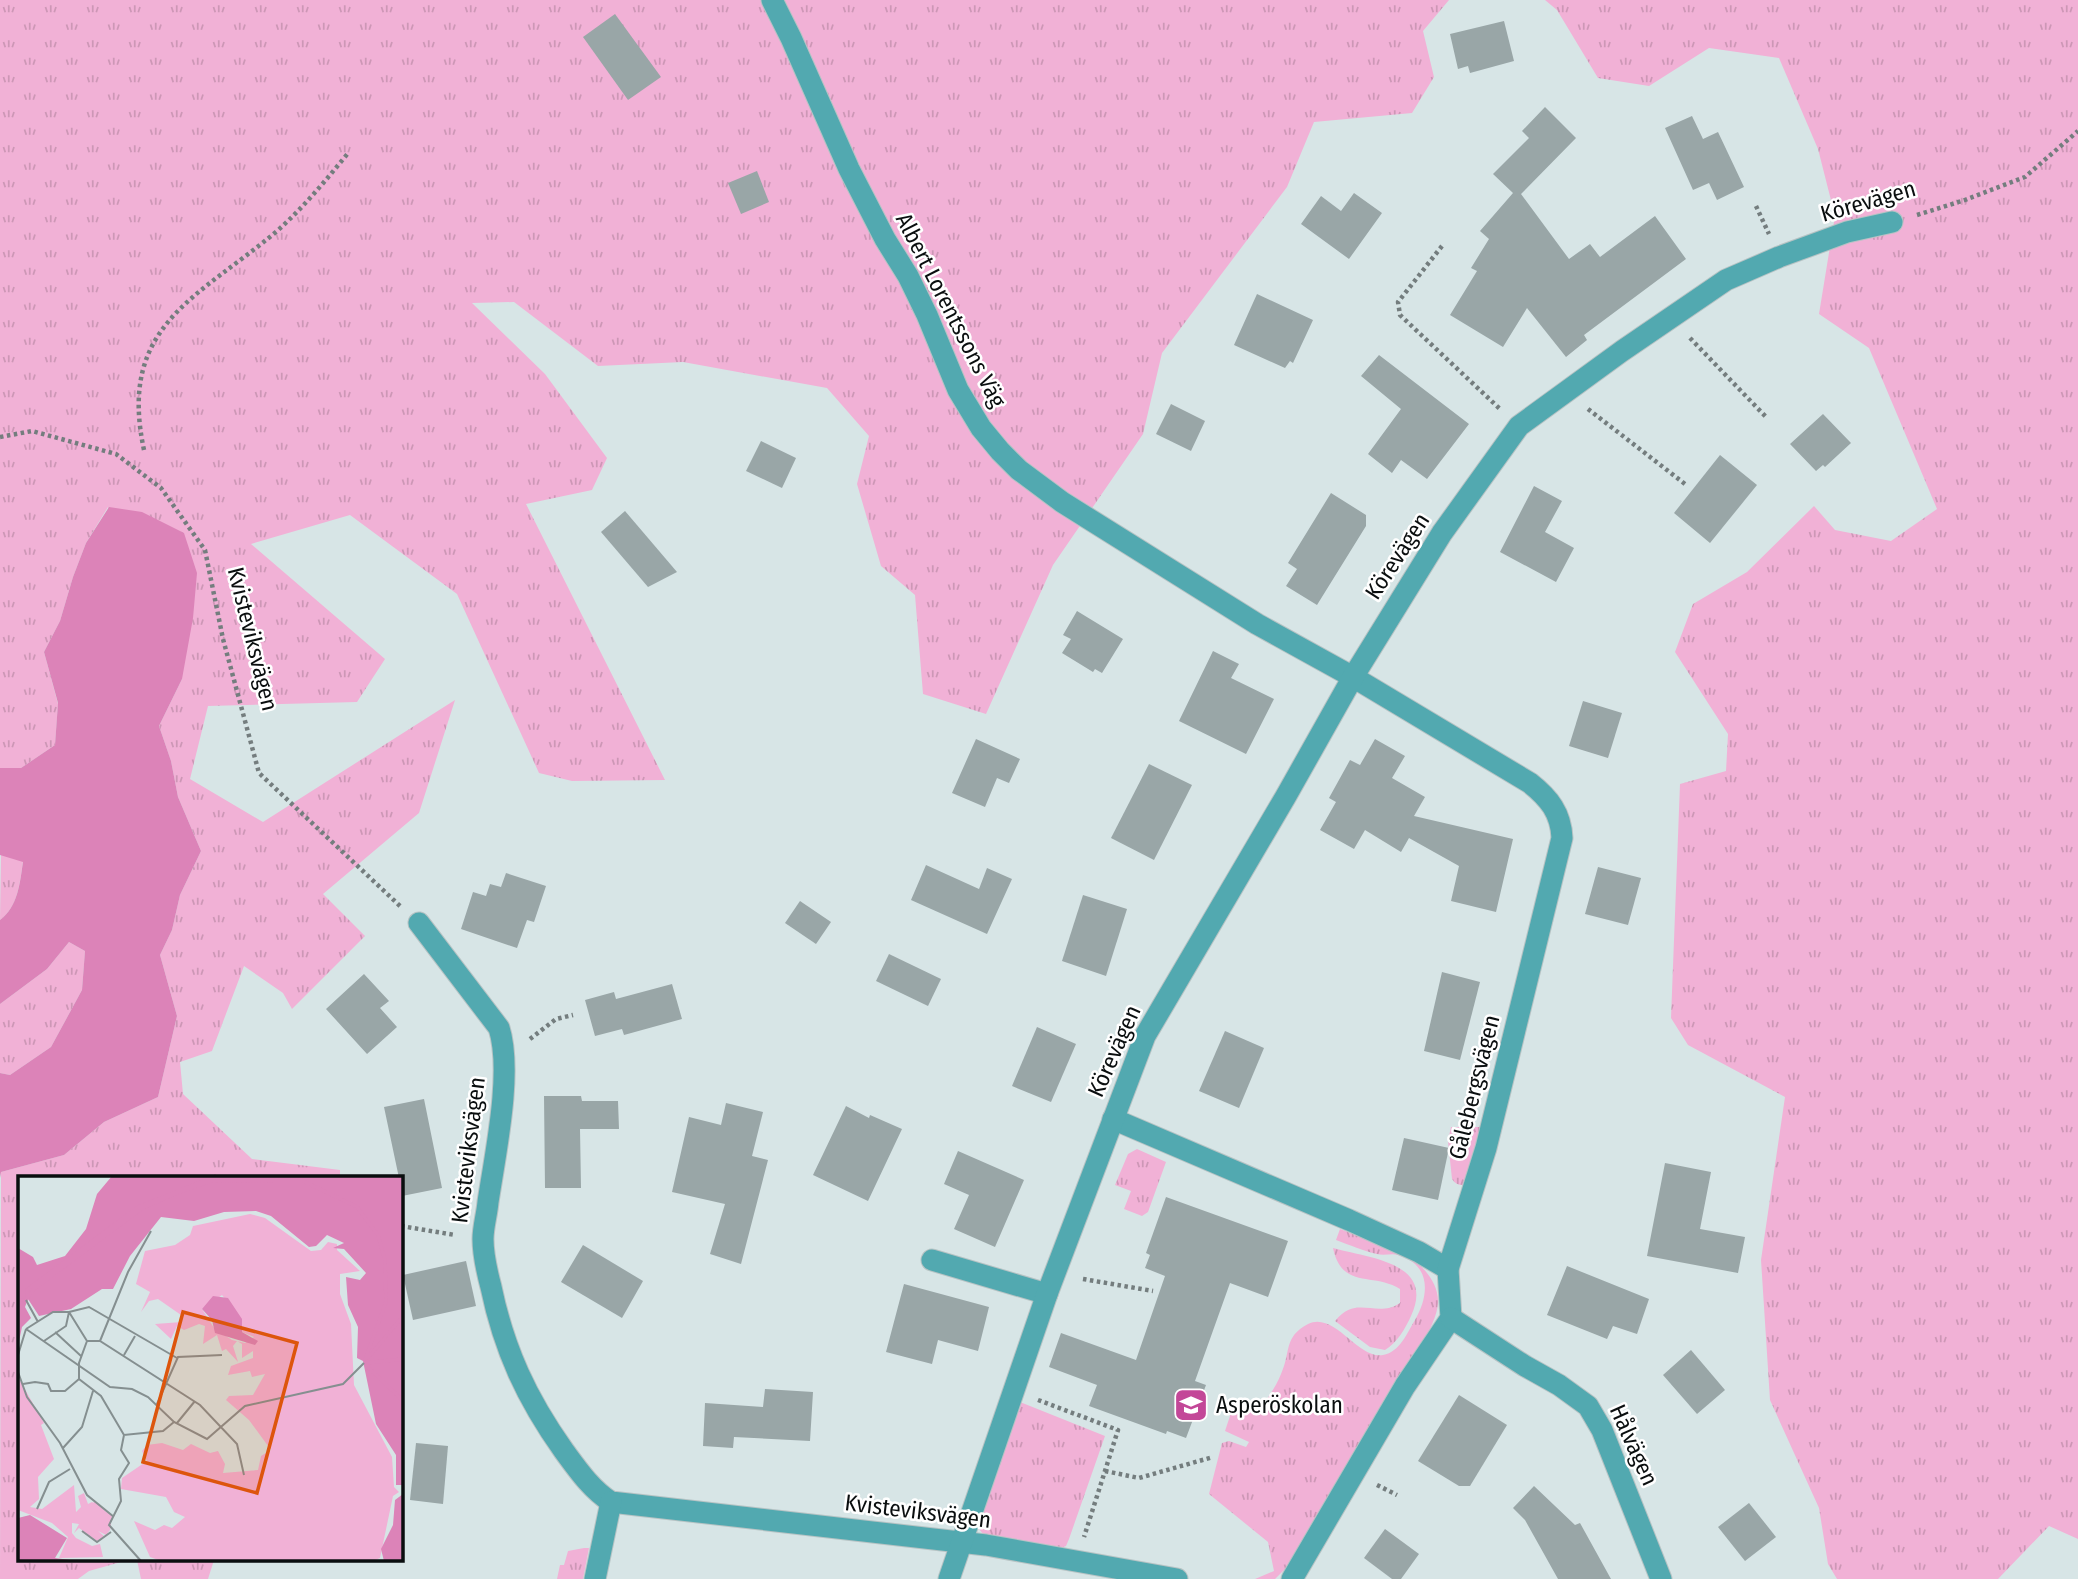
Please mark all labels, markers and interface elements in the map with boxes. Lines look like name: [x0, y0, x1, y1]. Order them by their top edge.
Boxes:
street label: Körevägen: [1817, 174, 1919, 228]
street label: Albert Lorentssons Väg: [890, 208, 1012, 412]
street label: Körevägen: [1359, 507, 1435, 605]
street label: Kvisteviksvägen: [222, 564, 284, 714]
street label: Körevägen: [1081, 1001, 1147, 1101]
street label: Gålebergsvägen: [1443, 1012, 1505, 1162]
street label: Kvisteviksvägen: [445, 1075, 491, 1225]
inset map: [18, 1176, 402, 1562]
school or university icon: Asperöskolan: [1172, 1386, 1210, 1424]
place label: Asperöskolan: [1216, 1391, 1343, 1419]
street label: Hålvägen: [1604, 1400, 1664, 1490]
street label: Kvisteviksvägen: [843, 1488, 993, 1534]

